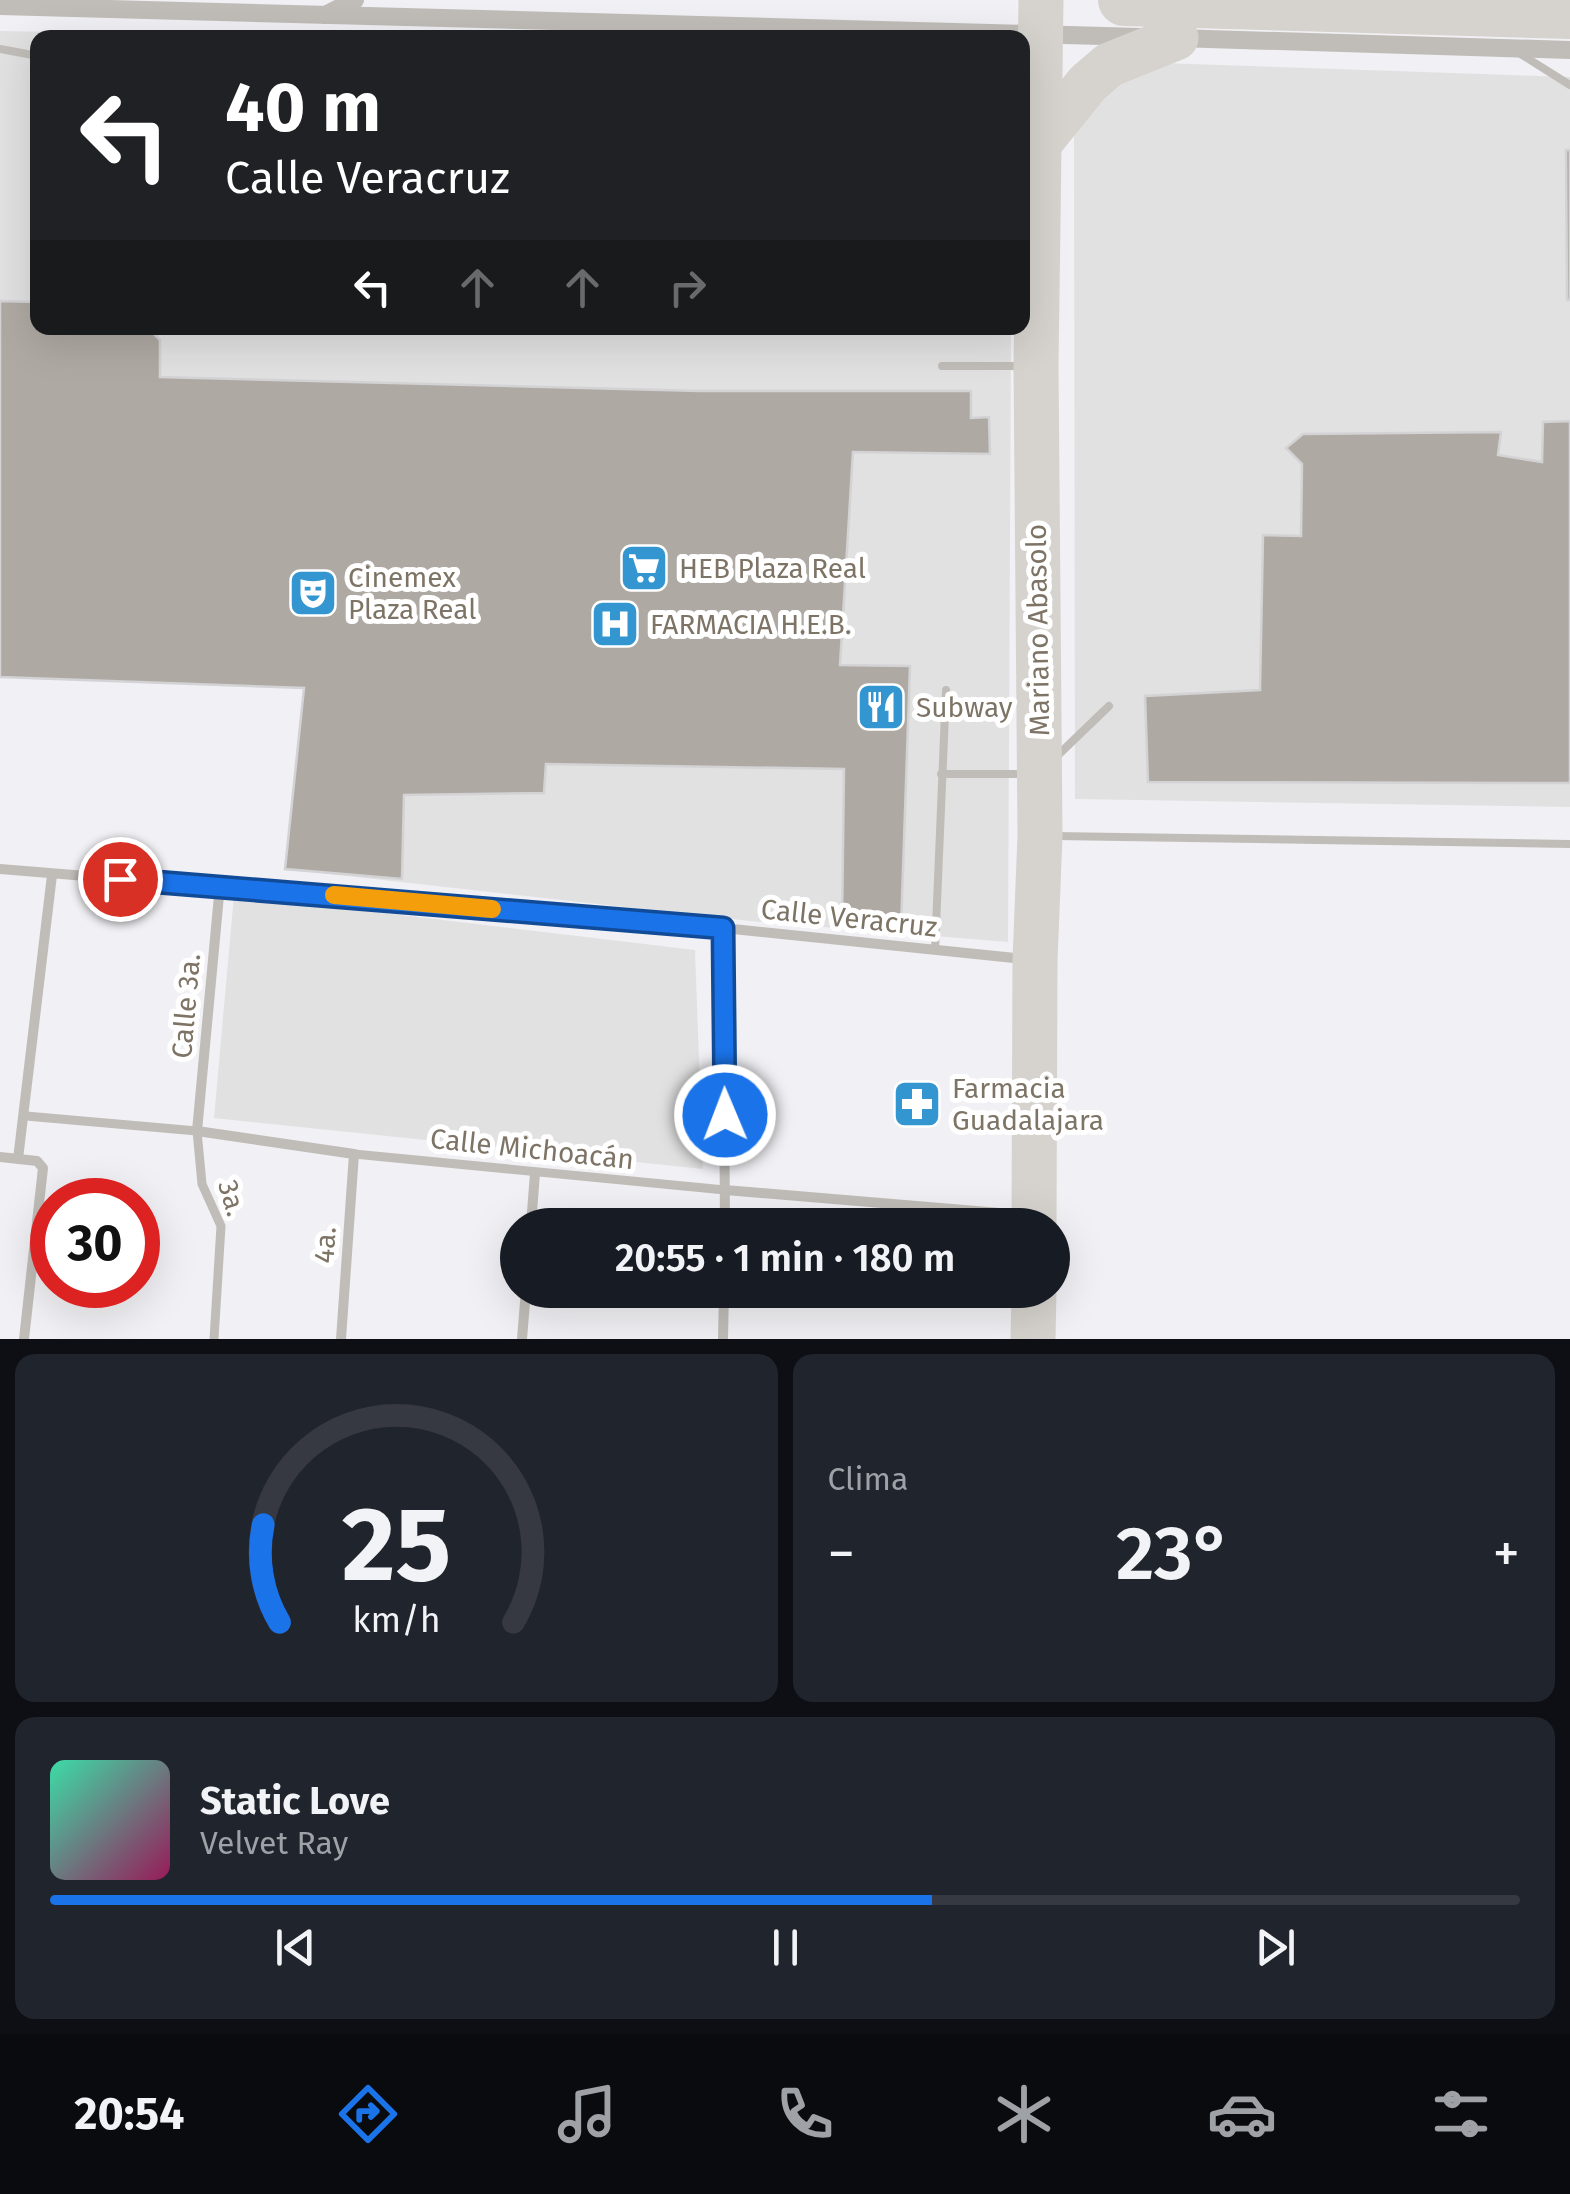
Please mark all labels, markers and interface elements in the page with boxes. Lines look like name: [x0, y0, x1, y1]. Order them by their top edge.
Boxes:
text: 40 m: [225, 66, 381, 150]
icon: left: [60, 70, 190, 200]
text: Calle Veracruz: [225, 151, 510, 205]
icon: left: [345, 260, 400, 315]
icon: ahead: [450, 260, 505, 315]
icon: ahead: [555, 260, 610, 315]
icon: right: [660, 260, 715, 315]
street label: Mariano Abasolo: [1020, 524, 1056, 736]
supermarket icon: HEB Plaza Real: [618, 542, 670, 594]
place label: HEB Plaza Real: [679, 552, 866, 585]
place label: Cinemex Plaza Real: [348, 561, 476, 626]
theatre icon: Cinemex Plaza Real: [287, 567, 339, 619]
hospital icon: FARMACIA H.E.B.: [589, 598, 641, 650]
place label: FARMACIA H.E.B.: [650, 608, 852, 641]
restaurant icon: Subway: [855, 681, 907, 733]
place label: Subway: [916, 691, 1013, 724]
pin: [78, 837, 163, 922]
icon: arrive: [93, 852, 148, 907]
street label: Calle Veracruz: [759, 892, 939, 944]
street label: Calle 3a.: [165, 952, 207, 1060]
position arrow: [673, 1063, 777, 1167]
place label: Farmacia Guadalajara: [952, 1072, 1104, 1137]
pharmacy icon: Farmacia Guadalajara: [891, 1078, 943, 1130]
street label: Calle Michoacán: [428, 1122, 636, 1176]
street label: 3a.: [211, 1176, 253, 1220]
speed limit sign: 30: [30, 1178, 160, 1308]
street label: 4a.: [307, 1225, 343, 1265]
text: 20:55 · 1 min · 180 m: [615, 1235, 955, 1281]
text: Clima: [828, 1460, 908, 1498]
text: 25: [341, 1483, 451, 1608]
text: 23°: [1116, 1509, 1232, 1599]
text: −: [828, 1521, 855, 1587]
text: +: [1493, 1521, 1520, 1587]
text: km/h: [352, 1599, 440, 1641]
text: Static Love: [200, 1778, 390, 1824]
text: Velvet Ray: [200, 1824, 348, 1862]
icon: previous: [268, 1920, 323, 1975]
icon: pause: [758, 1920, 813, 1975]
icon: next: [1248, 1920, 1303, 1975]
icon: directions: [333, 2079, 403, 2149]
icon: music: [552, 2079, 622, 2149]
icon: phone: [770, 2079, 840, 2149]
icon: climate: [989, 2079, 1059, 2149]
icon: car: [1207, 2079, 1277, 2149]
icon: filters: [1426, 2079, 1496, 2149]
text: 20:54: [74, 2087, 185, 2141]

